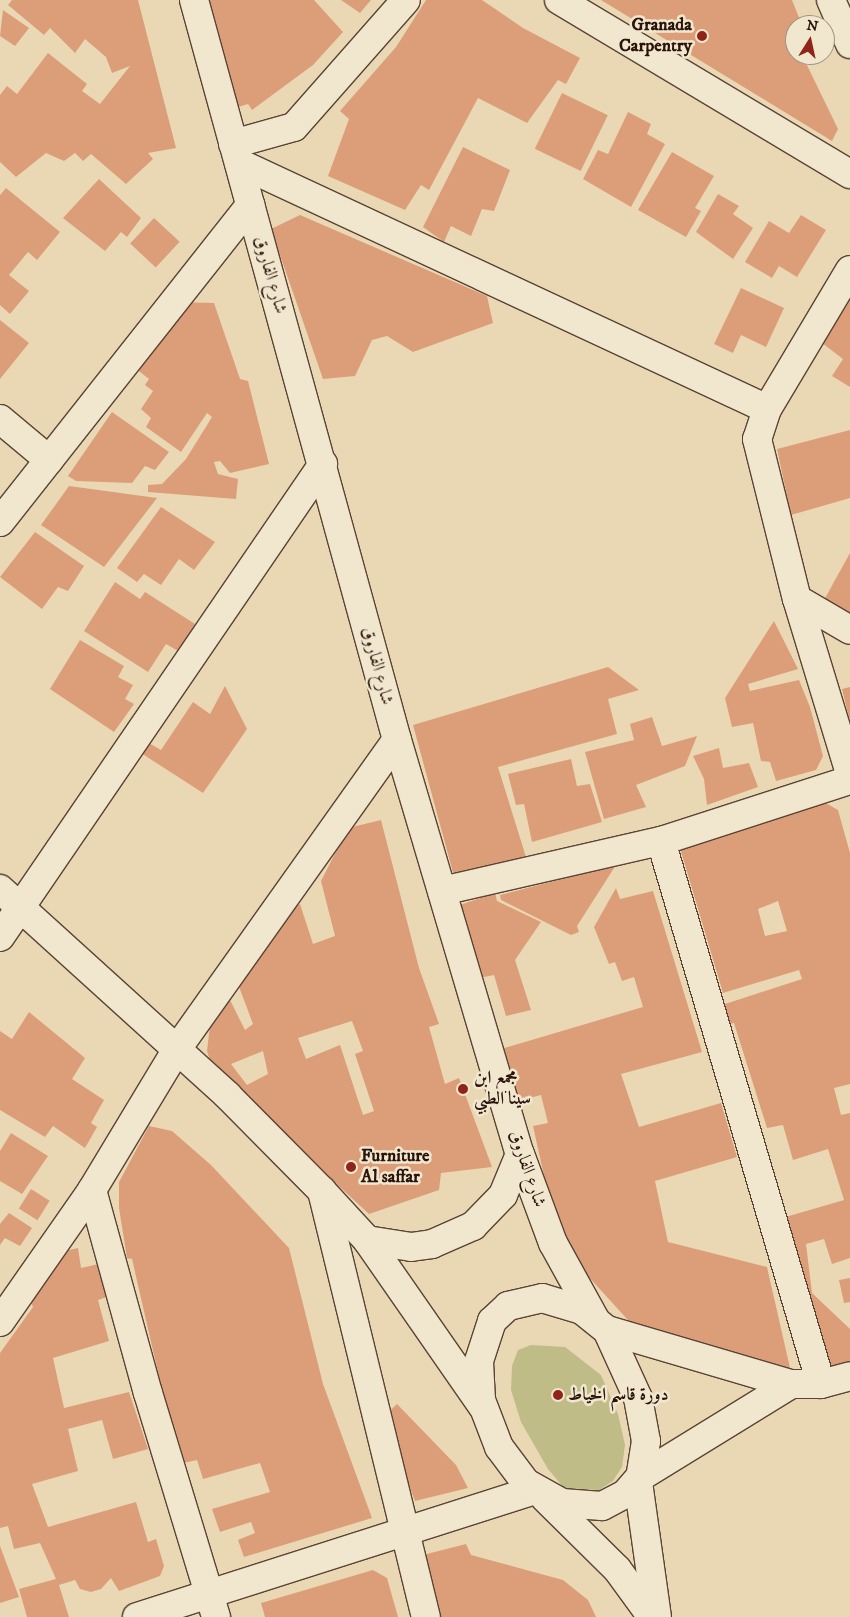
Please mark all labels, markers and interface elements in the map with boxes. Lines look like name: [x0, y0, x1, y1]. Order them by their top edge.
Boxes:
place label: Granada Carpentry: [619, 15, 692, 58]
north arrow: [785, 15, 835, 65]
text: N: [805, 16, 820, 36]
marker: Granada Carpentry: [696, 30, 708, 42]
street label: شارع الفاروق: [249, 234, 291, 316]
street label: شارع الفاروق: [356, 625, 398, 707]
place label: مجمع ابن سينا الطبي: [474, 1068, 531, 1110]
marker: مجمع ابن سينا الطبي: [456, 1082, 470, 1096]
street label: شارع الفاروق: [504, 1128, 550, 1210]
place label: Furniture Al saffar: [361, 1146, 430, 1188]
marker: Furniture Al saffar: [345, 1161, 357, 1173]
place label: دورة قاسم الخياط: [568, 1384, 669, 1406]
marker: دورة قاسم الخياط: [552, 1389, 564, 1401]

